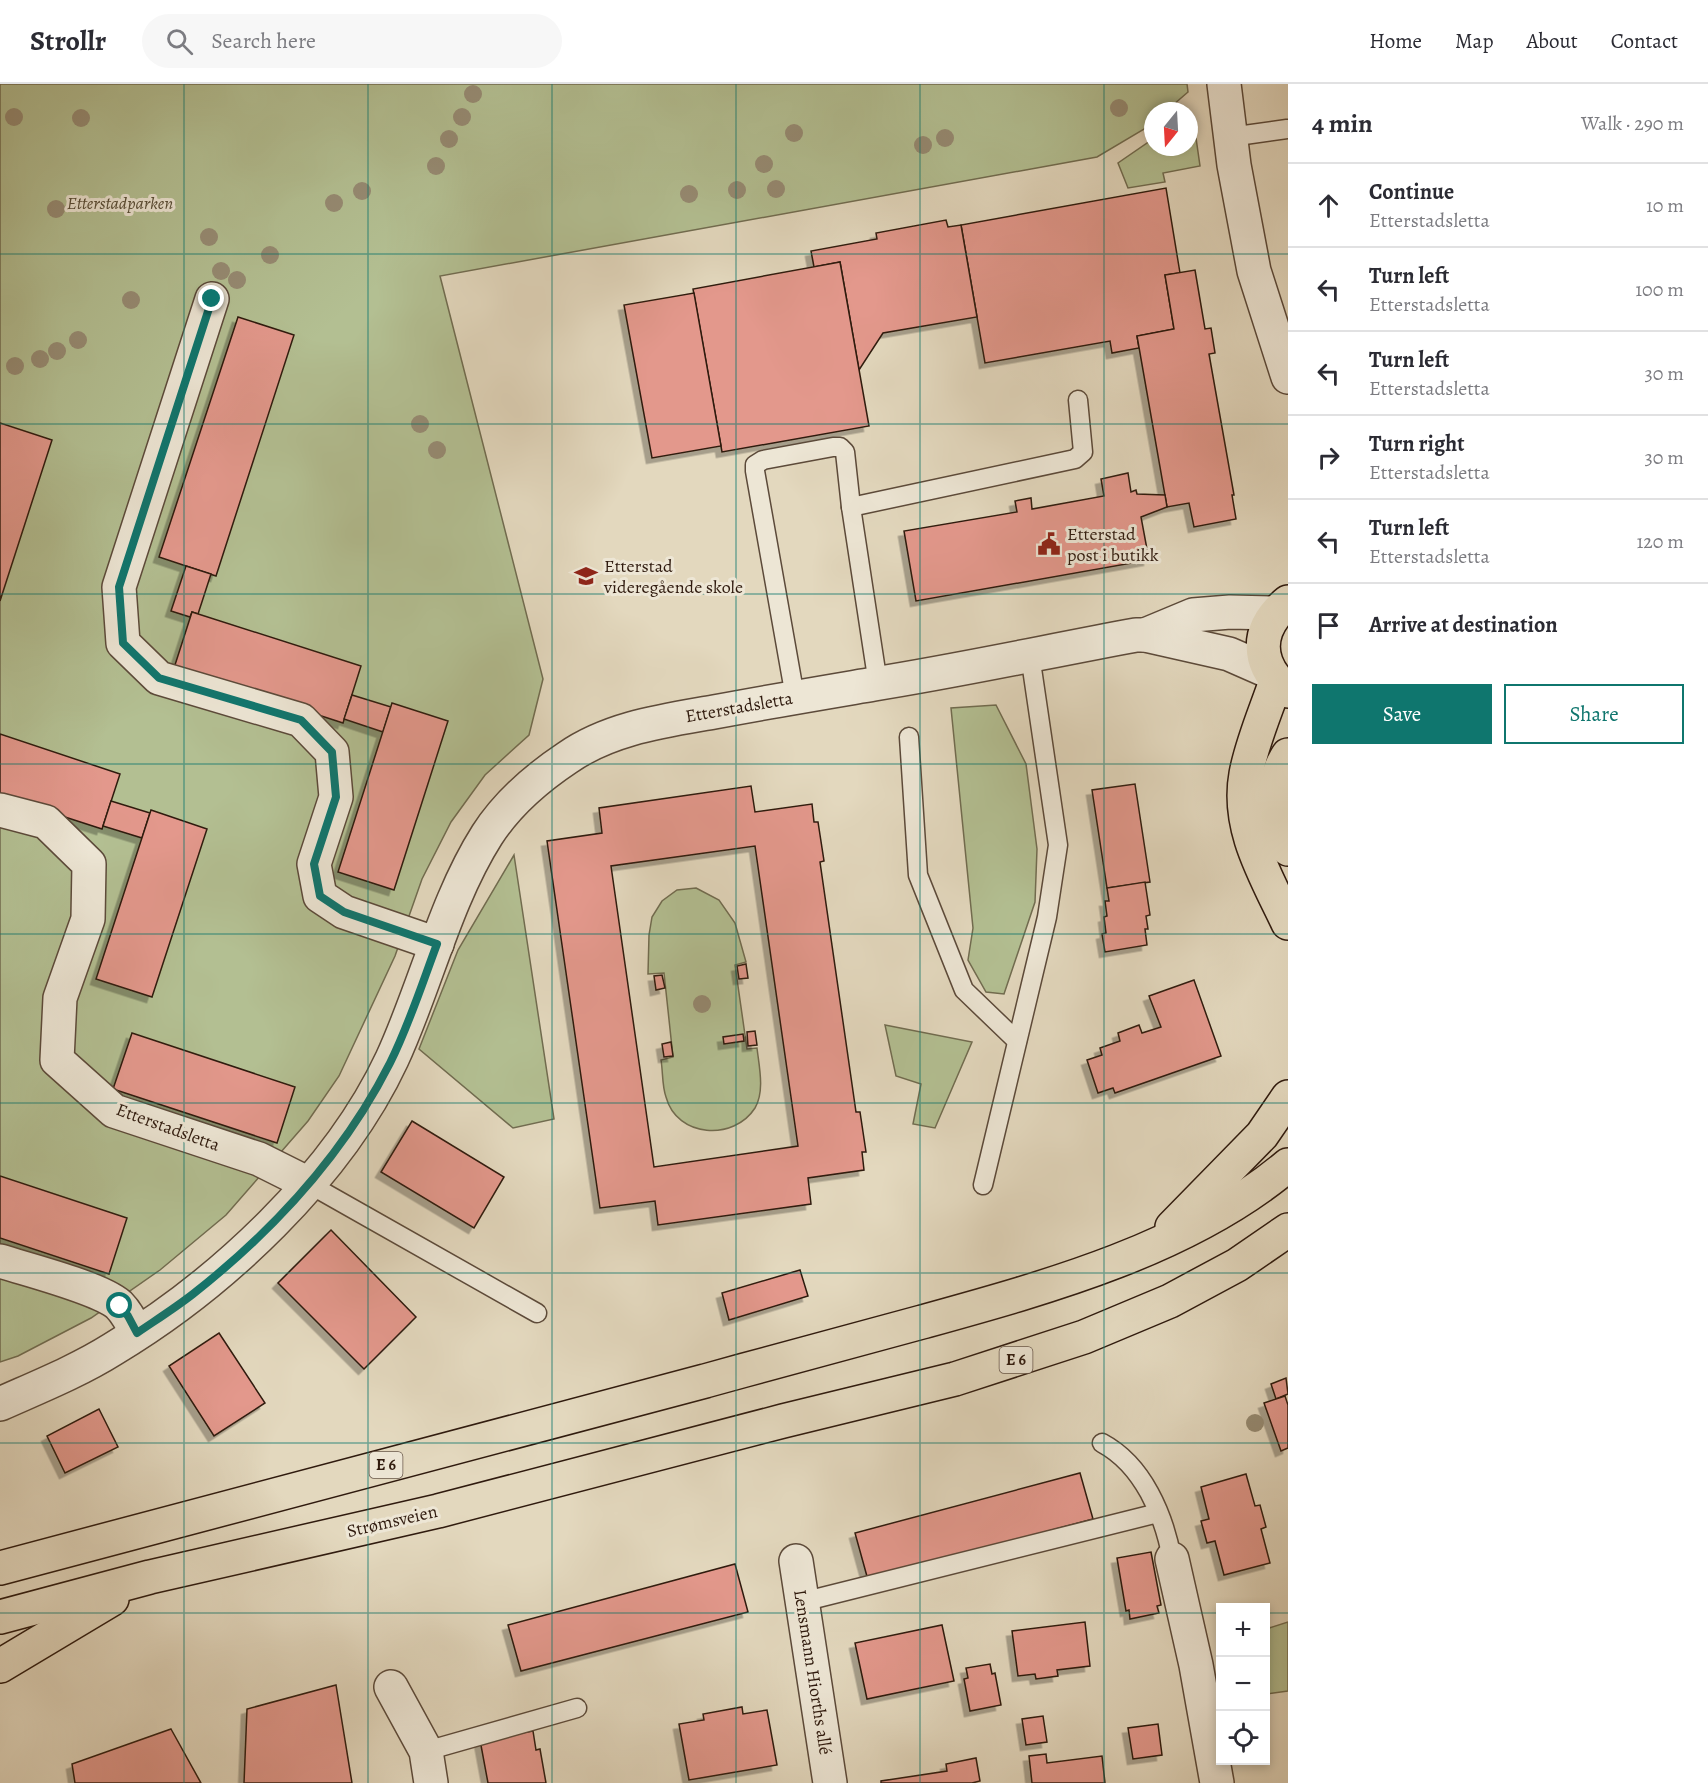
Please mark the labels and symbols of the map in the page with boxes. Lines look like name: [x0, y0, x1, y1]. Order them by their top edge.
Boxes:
north arrow: [1144, 102, 1198, 156]
park label: Etterstadparken: [67, 191, 173, 215]
route end: [198, 285, 224, 311]
place label: Etterstad post i butikk: [1067, 522, 1159, 567]
public building icon: Etterstad post i butikk: [1036, 531, 1062, 557]
place label: Etterstad videregående skole: [603, 554, 743, 599]
school or university icon: Etterstad videregående skole: [573, 563, 599, 589]
street label: Etterstadsletta: [683, 686, 795, 728]
street label: Etterstadsletta: [113, 1097, 224, 1157]
route start: [106, 1292, 132, 1318]
road number: E 6: [1000, 1347, 1032, 1373]
road number: E 6: [370, 1452, 402, 1478]
street label: Strømsveien: [344, 1499, 440, 1543]
street label: Lensmann Hiorths allé: [788, 1588, 838, 1756]

